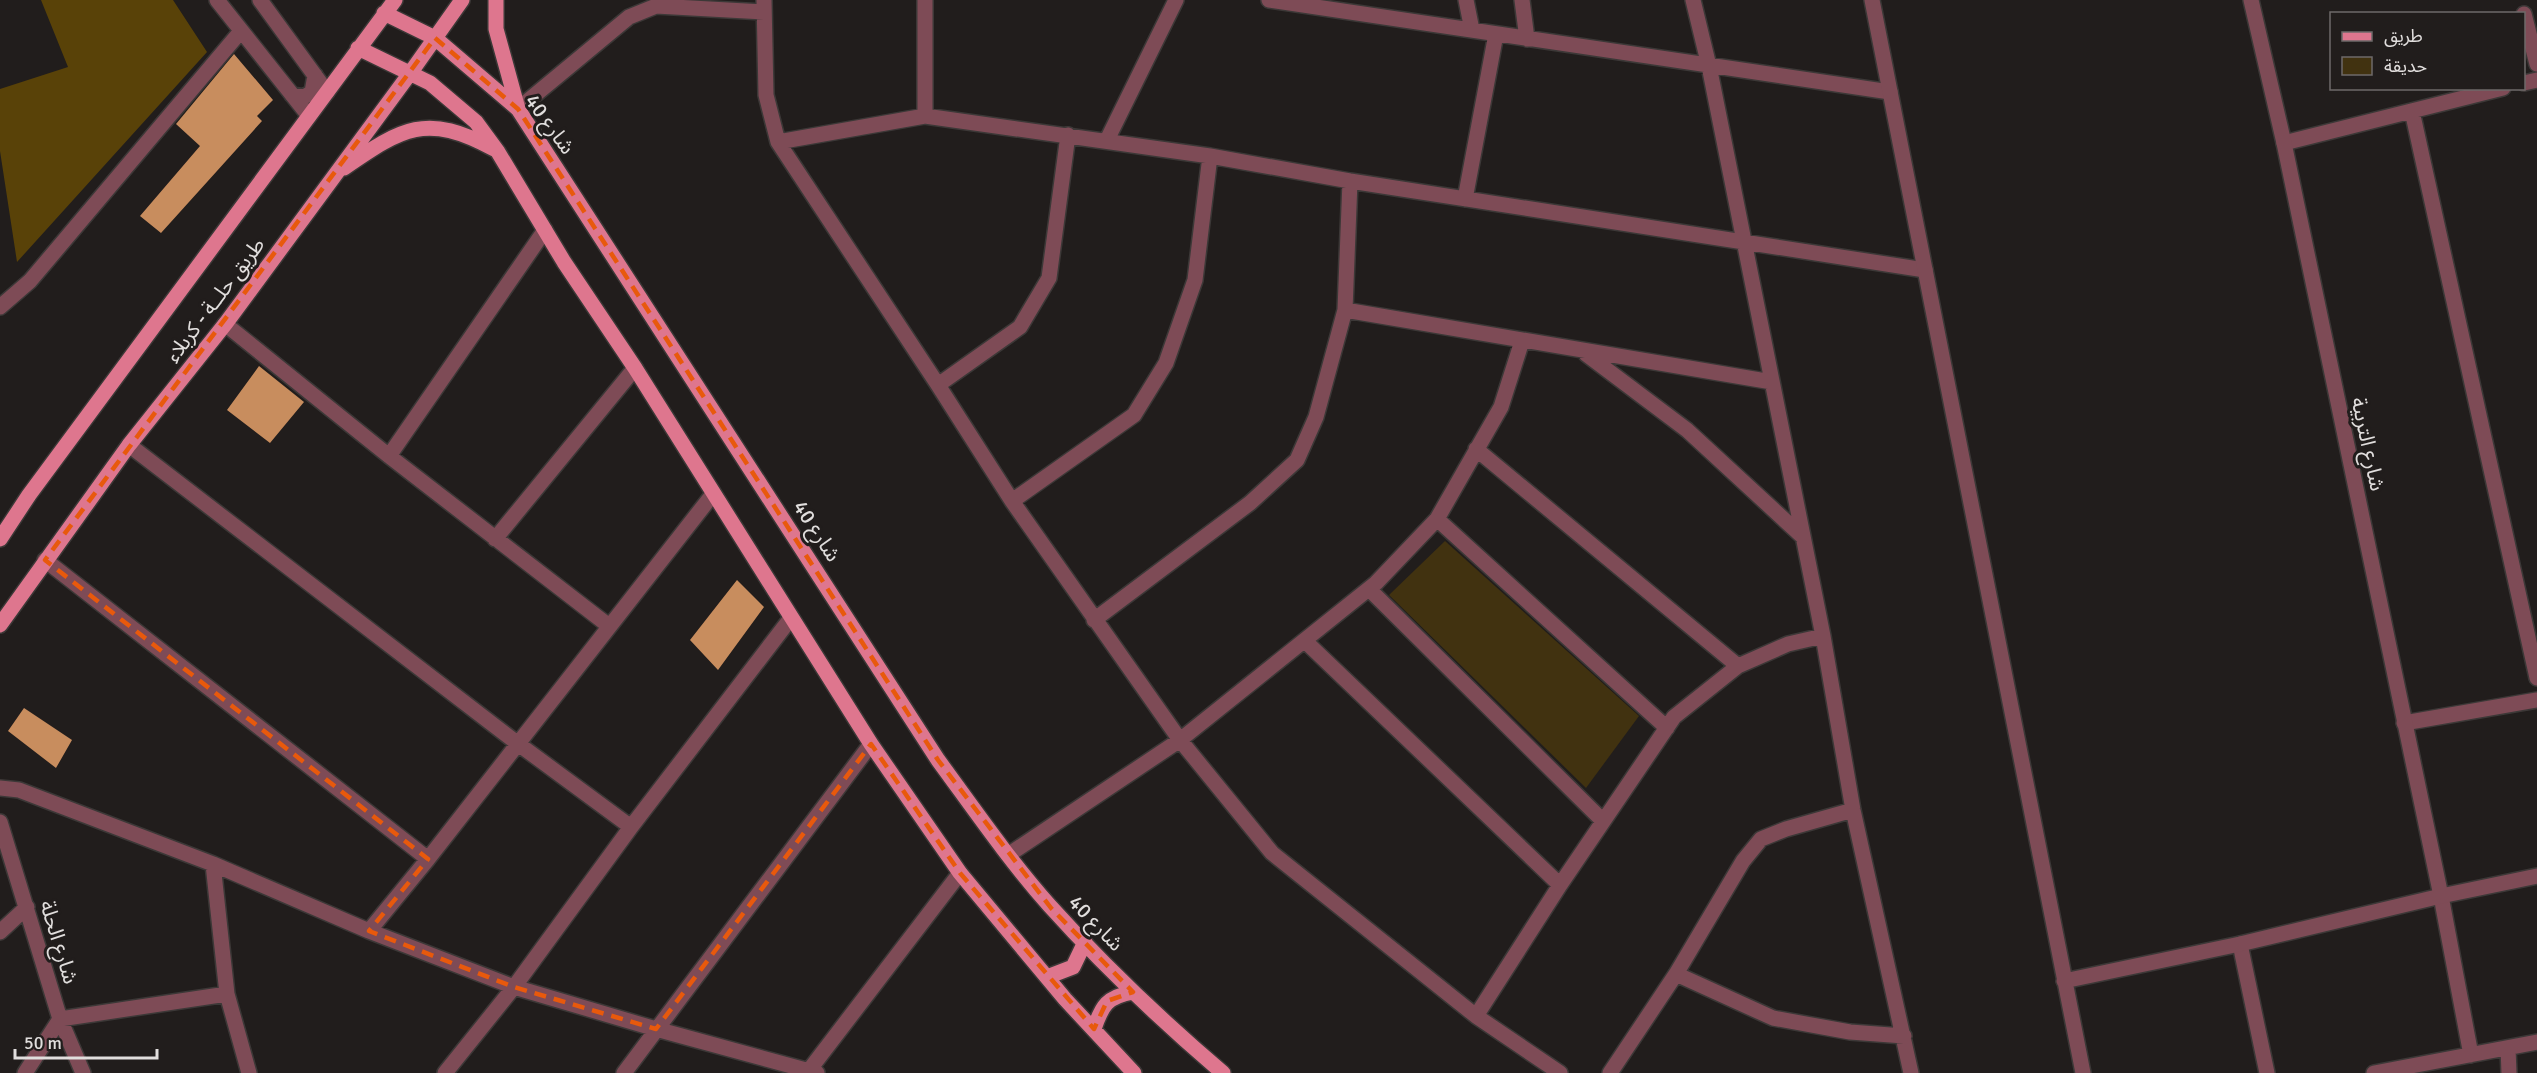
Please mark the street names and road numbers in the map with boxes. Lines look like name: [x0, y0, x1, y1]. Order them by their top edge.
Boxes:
street label: شارع 40: [518, 89, 581, 160]
street label: طريق حلــة - كربلاء: [160, 232, 270, 368]
street label: شارع التربية: [2343, 395, 2391, 494]
street label: شارع 40: [786, 495, 846, 568]
street label: شارع 40: [1062, 889, 1129, 958]
street label: شارع الحلة: [32, 897, 84, 987]

